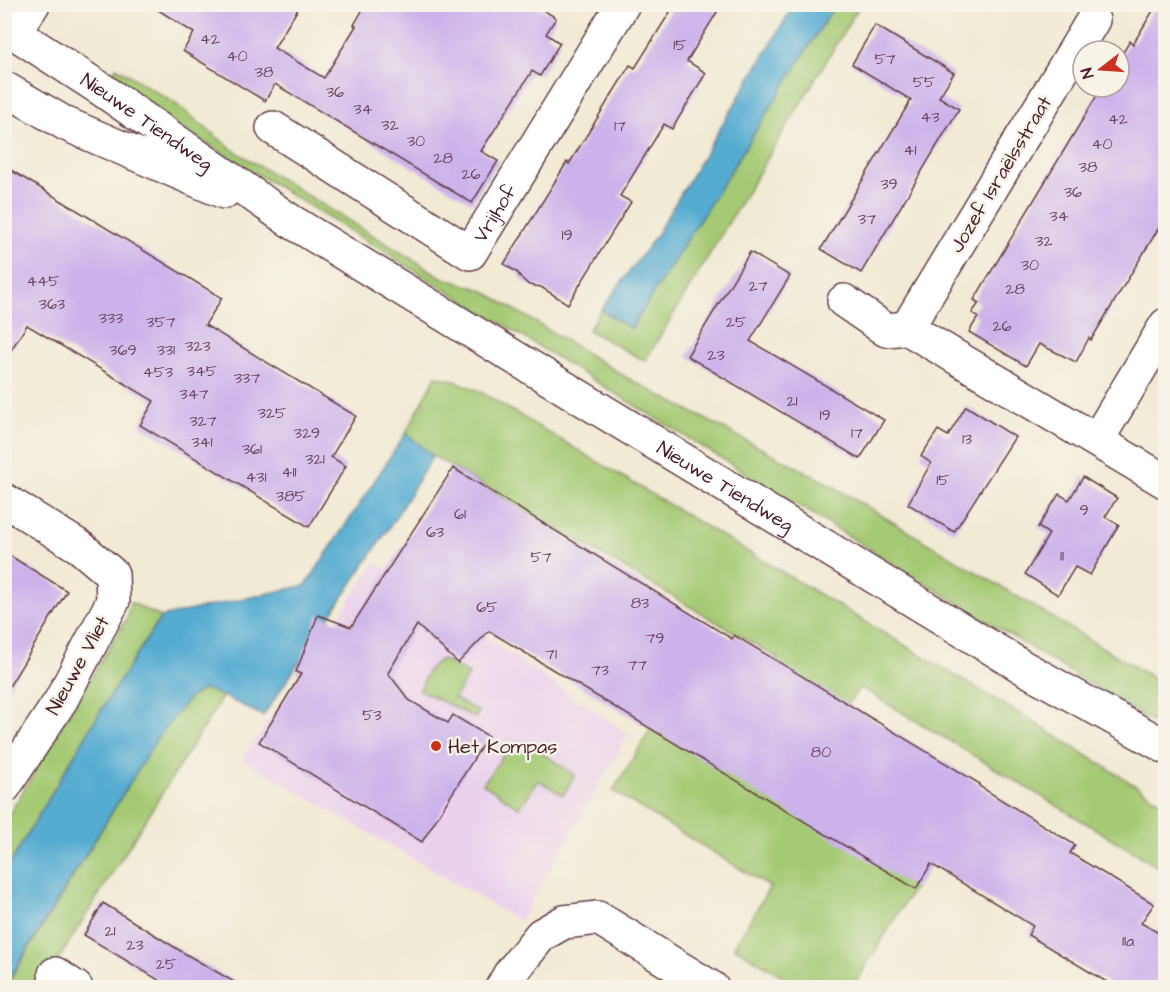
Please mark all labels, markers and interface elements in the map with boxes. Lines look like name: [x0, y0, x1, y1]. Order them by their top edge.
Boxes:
house number: 42: [200, 28, 220, 50]
house number: 15: [673, 34, 687, 56]
north arrow: [1071, 39, 1131, 99]
house number: 40: [227, 45, 247, 67]
house number: 57: [874, 48, 896, 70]
house number: 38: [255, 61, 273, 83]
text: N: [1076, 65, 1100, 81]
street label: Nieuwe Tiendweg: [75, 66, 218, 179]
house number: 55: [913, 71, 936, 93]
house number: 36: [326, 81, 344, 103]
street label: Jozef Israëlsstraat: [943, 91, 1059, 258]
house number: 34: [353, 98, 373, 120]
house number: 43: [920, 106, 940, 128]
house number: 42: [1108, 108, 1128, 130]
house number: 32: [381, 114, 399, 136]
house number: 17: [614, 115, 626, 137]
house number: 30: [407, 130, 425, 152]
house number: 40: [1092, 133, 1112, 155]
house number: 41: [904, 139, 916, 161]
house number: 28: [433, 147, 453, 169]
house number: 38: [1079, 156, 1097, 178]
house number: 26: [461, 163, 481, 185]
house number: 39: [880, 173, 898, 195]
street label: Vrijhof: [467, 179, 524, 248]
house number: 36: [1064, 181, 1082, 203]
house number: 34: [1049, 205, 1069, 227]
house number: 37: [858, 208, 876, 230]
house number: 19: [561, 224, 573, 246]
house number: 32: [1035, 230, 1053, 252]
house number: 30: [1021, 254, 1039, 276]
house number: 445: [26, 270, 60, 292]
house number: 27: [749, 275, 768, 297]
house number: 28: [1005, 278, 1025, 300]
house number: 363: [39, 293, 65, 315]
house number: 333: [99, 307, 123, 329]
house number: 357: [146, 311, 176, 333]
house number: 25: [726, 311, 747, 333]
house number: 26: [992, 315, 1012, 337]
house number: 323: [185, 335, 211, 357]
house number: 369: [109, 339, 137, 361]
house number: 331: [157, 339, 175, 361]
house number: 23: [707, 344, 725, 366]
house number: 345: [187, 360, 218, 382]
house number: 453: [143, 361, 173, 383]
house number: 337: [234, 367, 260, 389]
house number: 347: [180, 383, 209, 405]
house number: 21: [786, 390, 798, 412]
house number: 325: [258, 402, 287, 424]
house number: 19: [819, 404, 831, 426]
house number: 327: [189, 410, 217, 432]
house number: 329: [294, 422, 320, 444]
house number: 17: [851, 422, 863, 444]
house number: 13: [962, 428, 972, 450]
house number: 341: [191, 431, 213, 453]
street label: Nieuwe Tiendweg: [651, 434, 799, 540]
house number: 361: [242, 438, 262, 460]
house number: 321: [305, 448, 325, 470]
house number: 411: [282, 461, 296, 483]
house number: 431: [245, 466, 267, 488]
house number: 15: [936, 469, 950, 491]
house number: 385: [276, 485, 307, 507]
house number: 9: [1079, 499, 1089, 521]
house number: 61: [454, 503, 466, 525]
house number: 63: [426, 521, 444, 543]
house number: 11: [1060, 545, 1064, 567]
house number: 57: [530, 546, 552, 568]
house number: 83: [631, 592, 649, 614]
house number: 65: [476, 596, 498, 618]
street label: Nieuwe Vliet: [39, 611, 117, 720]
house number: 79: [646, 627, 664, 649]
house number: 71: [545, 643, 557, 665]
house number: 77: [627, 654, 647, 676]
house number: 73: [591, 659, 609, 681]
house number: 53: [362, 704, 382, 726]
place label: Het Kompas: [448, 733, 557, 761]
marker: Het Kompas: [429, 739, 443, 753]
house number: 80: [811, 741, 831, 763]
house number: 21: [104, 920, 116, 942]
house number: 11a: [1122, 930, 1134, 952]
house number: 23: [126, 934, 144, 956]
house number: 25: [156, 953, 177, 975]

